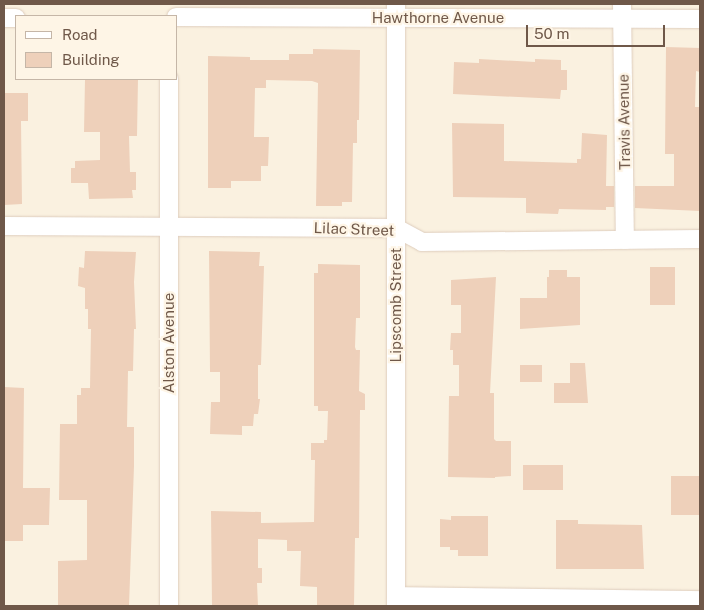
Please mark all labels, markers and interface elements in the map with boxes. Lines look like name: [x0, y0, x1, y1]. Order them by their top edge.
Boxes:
street label: Hawthorne Avenue: [372, 9, 504, 27]
legend: [15, 15, 178, 80]
scale bar: [529, 15, 668, 47]
text: 50 m: [534, 25, 569, 42]
text: Road: [62, 26, 98, 43]
text: Building: [62, 51, 120, 68]
street label: Travis Avenue: [614, 74, 634, 170]
street label: Lilac Street: [313, 219, 395, 239]
street label: Lipscomb Street: [387, 248, 405, 362]
street label: Alston Avenue: [160, 293, 178, 393]

